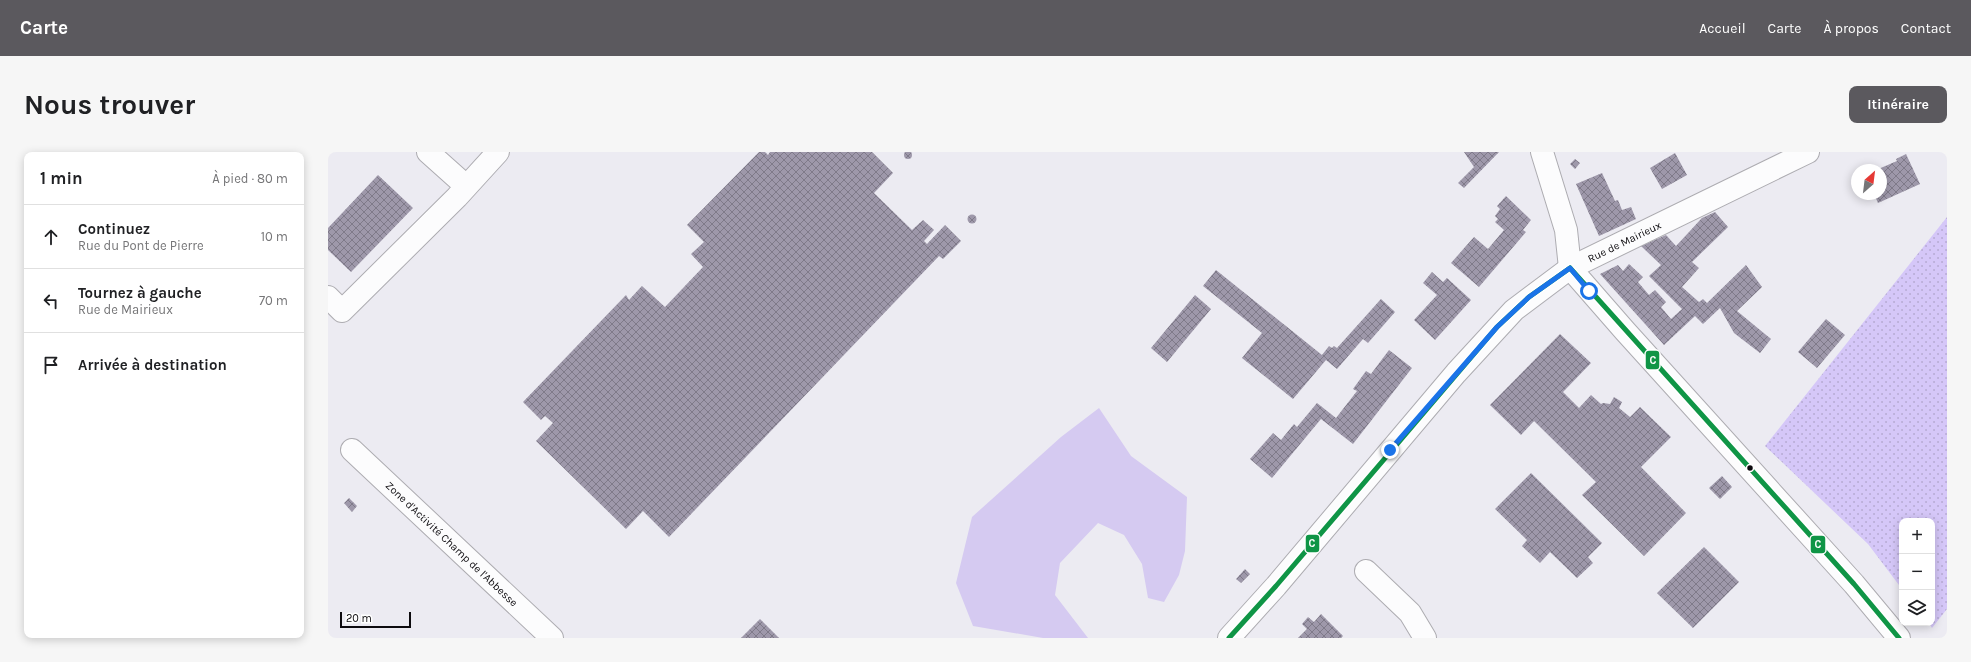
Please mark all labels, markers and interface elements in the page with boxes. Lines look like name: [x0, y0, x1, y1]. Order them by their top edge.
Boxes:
text: Carte: [20, 17, 68, 39]
text: Accueil: [1699, 20, 1746, 37]
text: Carte: [1768, 20, 1801, 37]
text: À propos: [1823, 20, 1879, 37]
text: Contact: [1901, 20, 1951, 37]
button: Itinéraire: [1849, 86, 1947, 123]
text: Nous trouver: [24, 88, 195, 121]
north arrow: [1851, 164, 1887, 200]
text: 1 min: [40, 168, 83, 188]
text: À pied · 80 m: [212, 171, 288, 186]
street label: Rue de Mairieux: [1586, 218, 1664, 265]
text: Continuez: [78, 220, 150, 238]
icon: ahead: [40, 226, 62, 248]
text: 10 m: [261, 229, 288, 244]
text: Rue du Pont de Pierre: [78, 238, 204, 253]
route start: [1580, 282, 1598, 300]
text: Tournez à gauche: [78, 284, 202, 302]
icon: left: [40, 290, 62, 312]
text: 70 m: [259, 293, 288, 308]
text: Rue de Mairieux: [78, 302, 173, 317]
line badge: C: [1645, 350, 1660, 370]
icon: arrive: [40, 354, 62, 376]
text: C: [1650, 354, 1657, 367]
text: Arrivée à destination: [78, 356, 227, 374]
route end: [1381, 441, 1399, 459]
unlabelled marker: [1745, 463, 1755, 473]
street label: Zone d'Activité Champ de l'Abbesse: [383, 479, 521, 610]
map controls: [1899, 518, 1935, 626]
button: +: [1899, 518, 1935, 554]
line badge: C: [1305, 534, 1320, 553]
line badge: C: [1810, 535, 1826, 554]
text: C: [1309, 537, 1316, 550]
text: C: [1815, 538, 1822, 551]
button: −: [1899, 554, 1935, 590]
button: layers: [1899, 590, 1935, 626]
scale bar: [340, 610, 411, 629]
text: 20 m: [346, 612, 372, 625]

